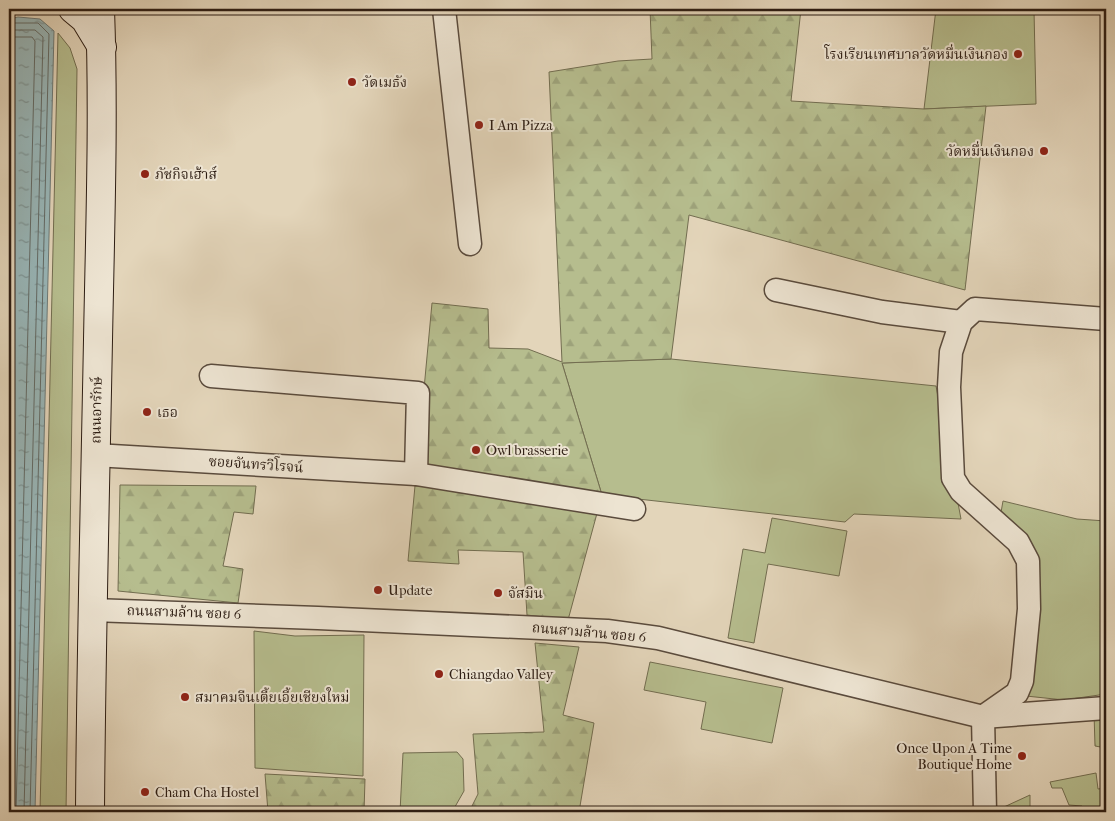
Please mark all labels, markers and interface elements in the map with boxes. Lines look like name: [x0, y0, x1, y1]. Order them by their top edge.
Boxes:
place label: โรงเรียนเทศบาลวัดหมื่นเงินกอง: [823, 44, 1008, 63]
marker: โรงเรียนเทศบาลวัดหมื่นเงินกอง: [1012, 48, 1024, 60]
place label: วัดเมธัง: [362, 74, 407, 91]
marker: วัดเมธัง: [346, 76, 358, 88]
place label: I Am Pizza: [489, 117, 553, 134]
marker: I Am Pizza: [473, 119, 485, 131]
place label: วัดหมื่นเงินกอง: [946, 141, 1034, 160]
marker: วัดหมื่นเงินกอง: [1038, 145, 1050, 157]
place label: ภัชกิจเฮ้าส์: [155, 165, 217, 183]
marker: ภัชกิจเฮ้าส์: [139, 168, 151, 180]
street label: ถนนอารักษ์: [86, 376, 106, 444]
place label: เธอ: [157, 404, 178, 421]
marker: เธอ: [141, 406, 153, 418]
place label: Owl brasserie: [486, 442, 568, 459]
marker: Owl brasserie: [470, 444, 482, 456]
street label: ซอยจันทรวิโรจน์: [208, 451, 304, 476]
place label: Update: [388, 582, 433, 599]
marker: Update: [372, 584, 384, 596]
place label: จัสมิน: [508, 585, 543, 602]
marker: จัสมิน: [492, 587, 504, 599]
street label: ถนนสามล้าน ซอย 6: [126, 602, 242, 623]
street label: ถนนสามล้าน ซอย 6: [531, 619, 647, 646]
place label: Chiangdao Valley: [449, 666, 554, 683]
marker: Chiangdao Valley: [433, 668, 445, 680]
place label: สมาคมจีนเตี้ยเอี้ยเชียงใหม่: [195, 687, 349, 706]
marker: สมาคมจีนเตี้ยเอี้ยเชียงใหม่: [179, 691, 191, 703]
place label: Once Upon A Time Boutique Home: [896, 740, 1012, 773]
marker: Once Upon A Time Boutique Home: [1016, 750, 1028, 762]
place label: Cham Cha Hostel: [155, 784, 259, 801]
marker: Cham Cha Hostel: [139, 786, 151, 798]

